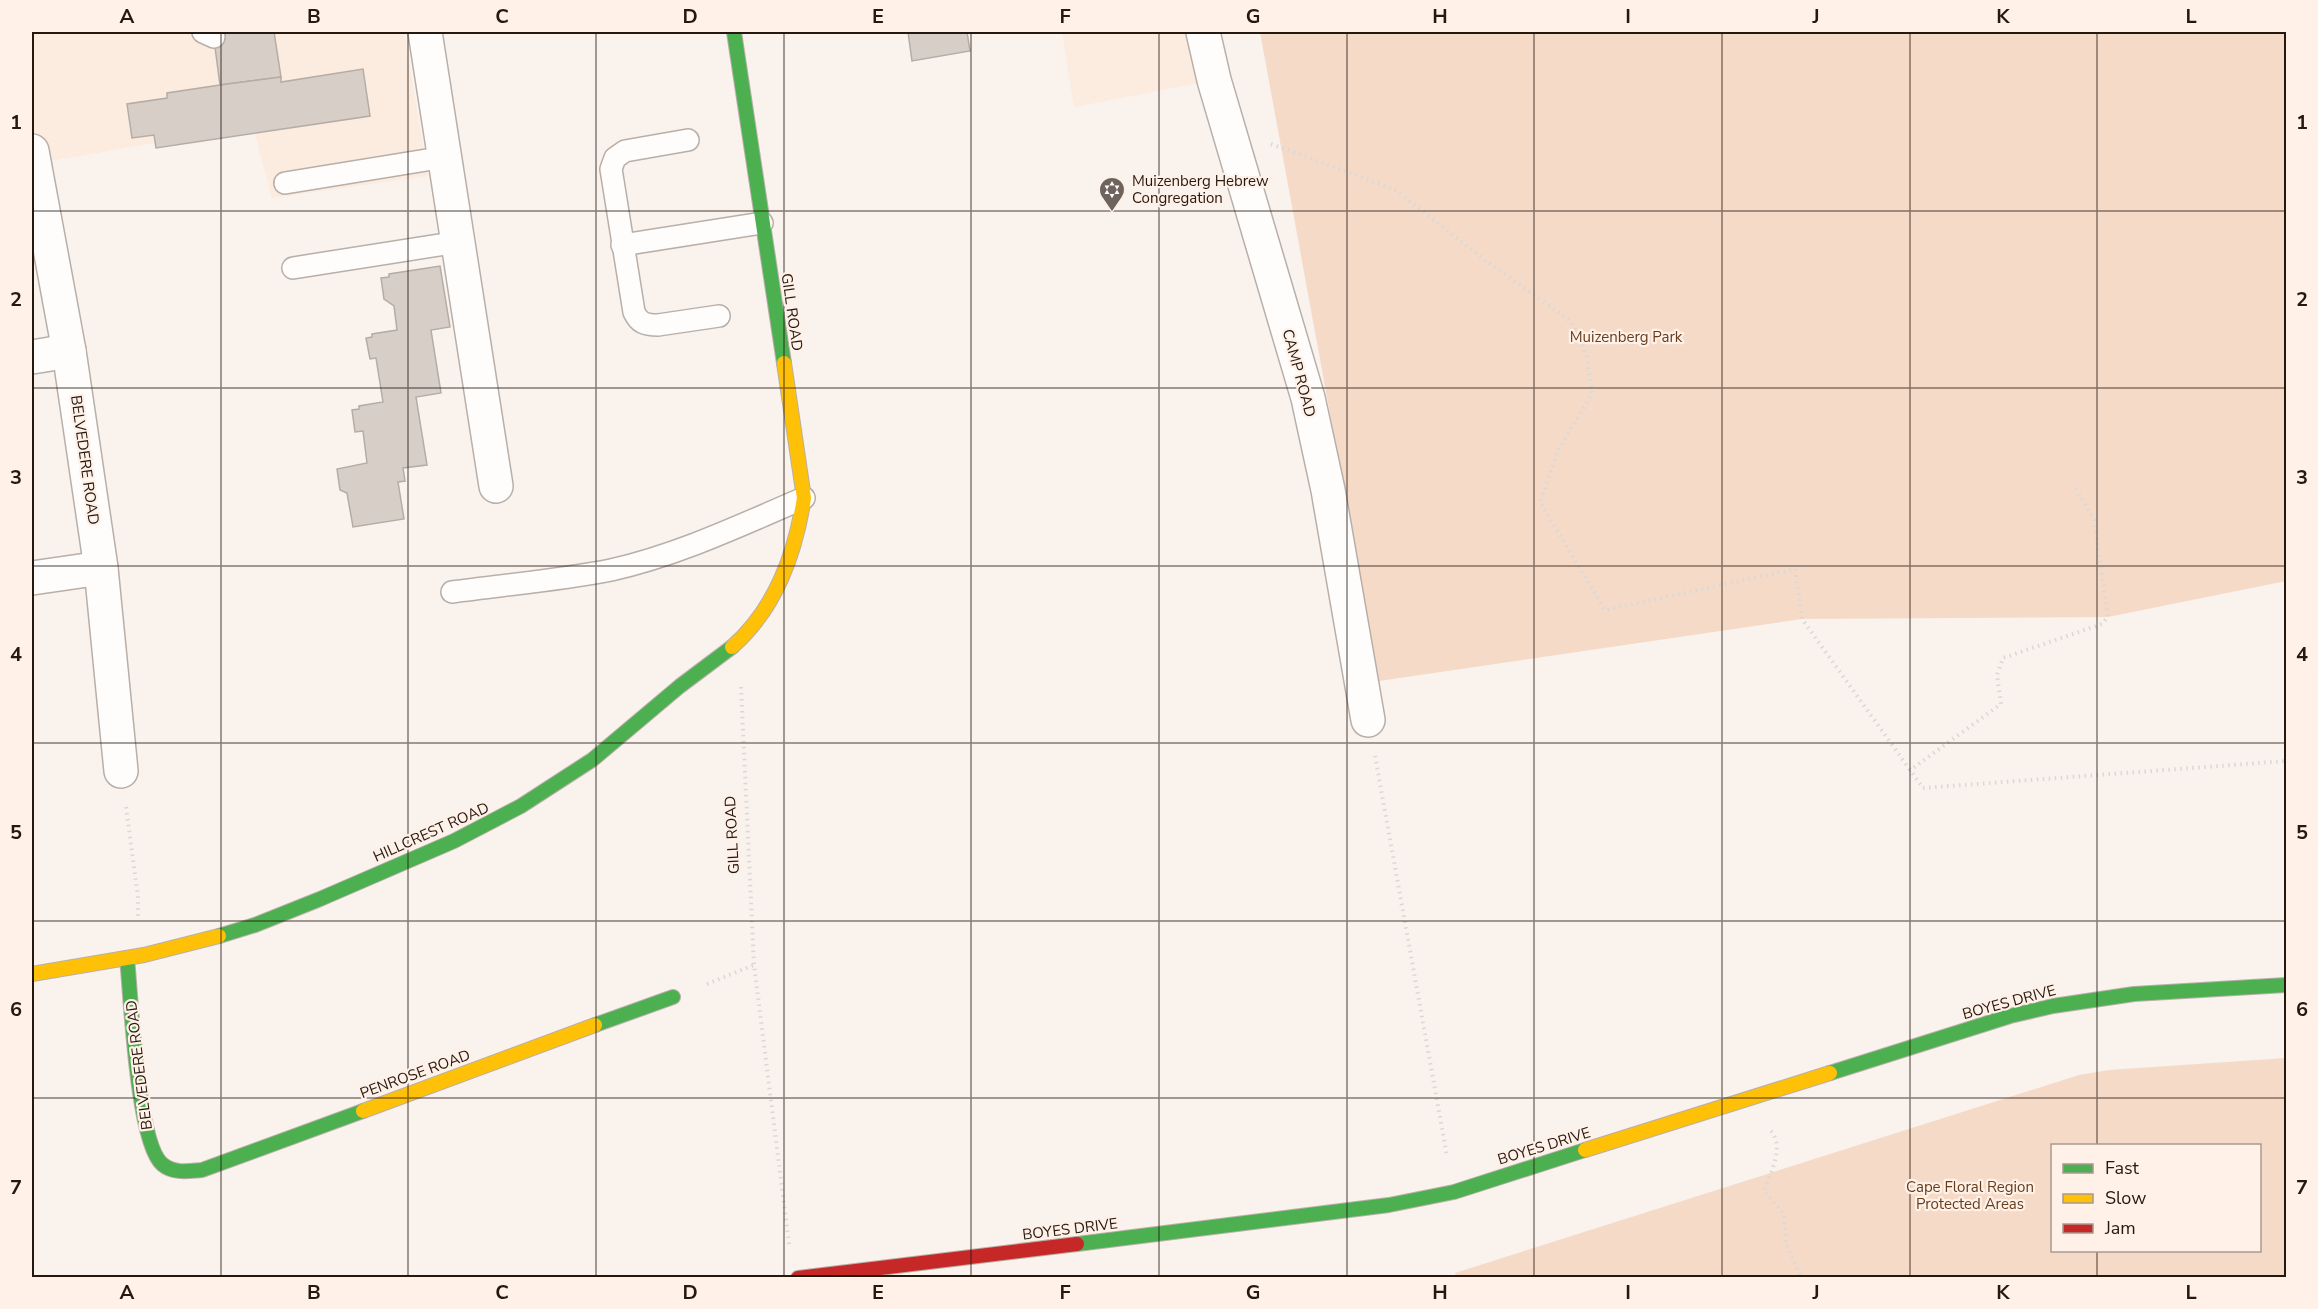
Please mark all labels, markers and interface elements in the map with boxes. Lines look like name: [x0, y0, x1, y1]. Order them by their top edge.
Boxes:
text: A: [120, 3, 135, 30]
text: B: [307, 3, 321, 30]
text: C: [495, 3, 509, 30]
text: D: [682, 3, 698, 30]
text: E: [872, 3, 884, 30]
text: F: [1059, 3, 1071, 30]
text: G: [1246, 3, 1260, 30]
text: H: [1432, 3, 1448, 30]
text: I: [1625, 3, 1631, 30]
text: J: [1811, 3, 1820, 30]
text: K: [1996, 3, 2010, 30]
text: L: [2185, 3, 2197, 30]
text: 1: [10, 109, 22, 136]
text: 1: [2296, 109, 2308, 136]
place label: Muizenberg Hebrew Congregation: [1132, 171, 1269, 208]
synagogue icon: Muizenberg Hebrew Congregation: [1097, 175, 1127, 213]
street label: GILL ROAD: [777, 272, 807, 352]
text: 2: [10, 286, 22, 313]
text: 2: [2296, 286, 2308, 313]
street label: CAMP ROAD: [1278, 327, 1320, 419]
park label: Muizenberg Park: [1570, 327, 1683, 347]
street label: BELVEDERE ROAD: [66, 394, 104, 526]
text: 3: [10, 464, 22, 491]
text: 3: [2296, 464, 2308, 491]
text: 4: [10, 641, 22, 668]
text: 4: [2296, 641, 2308, 668]
street label: GILL ROAD: [720, 795, 744, 875]
street label: HILLCREST ROAD: [370, 797, 492, 867]
text: 5: [10, 819, 22, 846]
text: 5: [2296, 819, 2308, 846]
street label: BOYES DRIVE: [1960, 980, 2058, 1024]
text: 6: [10, 996, 22, 1023]
text: 6: [2296, 996, 2308, 1023]
street label: BELVEDERE ROAD: [121, 999, 157, 1131]
street label: PENROSE ROAD: [357, 1045, 473, 1103]
street label: BOYES DRIVE: [1495, 1122, 1593, 1170]
legend: [2051, 1144, 2261, 1252]
text: Fast: [2105, 1156, 2140, 1180]
text: 7: [10, 1174, 22, 1201]
text: 7: [2296, 1174, 2308, 1201]
park label: Cape Floral Region Protected Areas: [1906, 1177, 2034, 1214]
text: Slow: [2105, 1186, 2146, 1210]
street label: BOYES DRIVE: [1021, 1213, 1119, 1245]
text: Jam: [2104, 1216, 2136, 1240]
text: A: [120, 1279, 135, 1306]
text: B: [307, 1279, 321, 1306]
text: C: [495, 1279, 509, 1306]
text: D: [682, 1279, 698, 1306]
text: E: [872, 1279, 884, 1306]
text: F: [1059, 1279, 1071, 1306]
text: G: [1246, 1279, 1260, 1306]
text: H: [1432, 1279, 1448, 1306]
text: I: [1625, 1279, 1631, 1306]
text: J: [1811, 1279, 1820, 1306]
text: K: [1996, 1279, 2010, 1306]
text: L: [2185, 1279, 2197, 1306]

